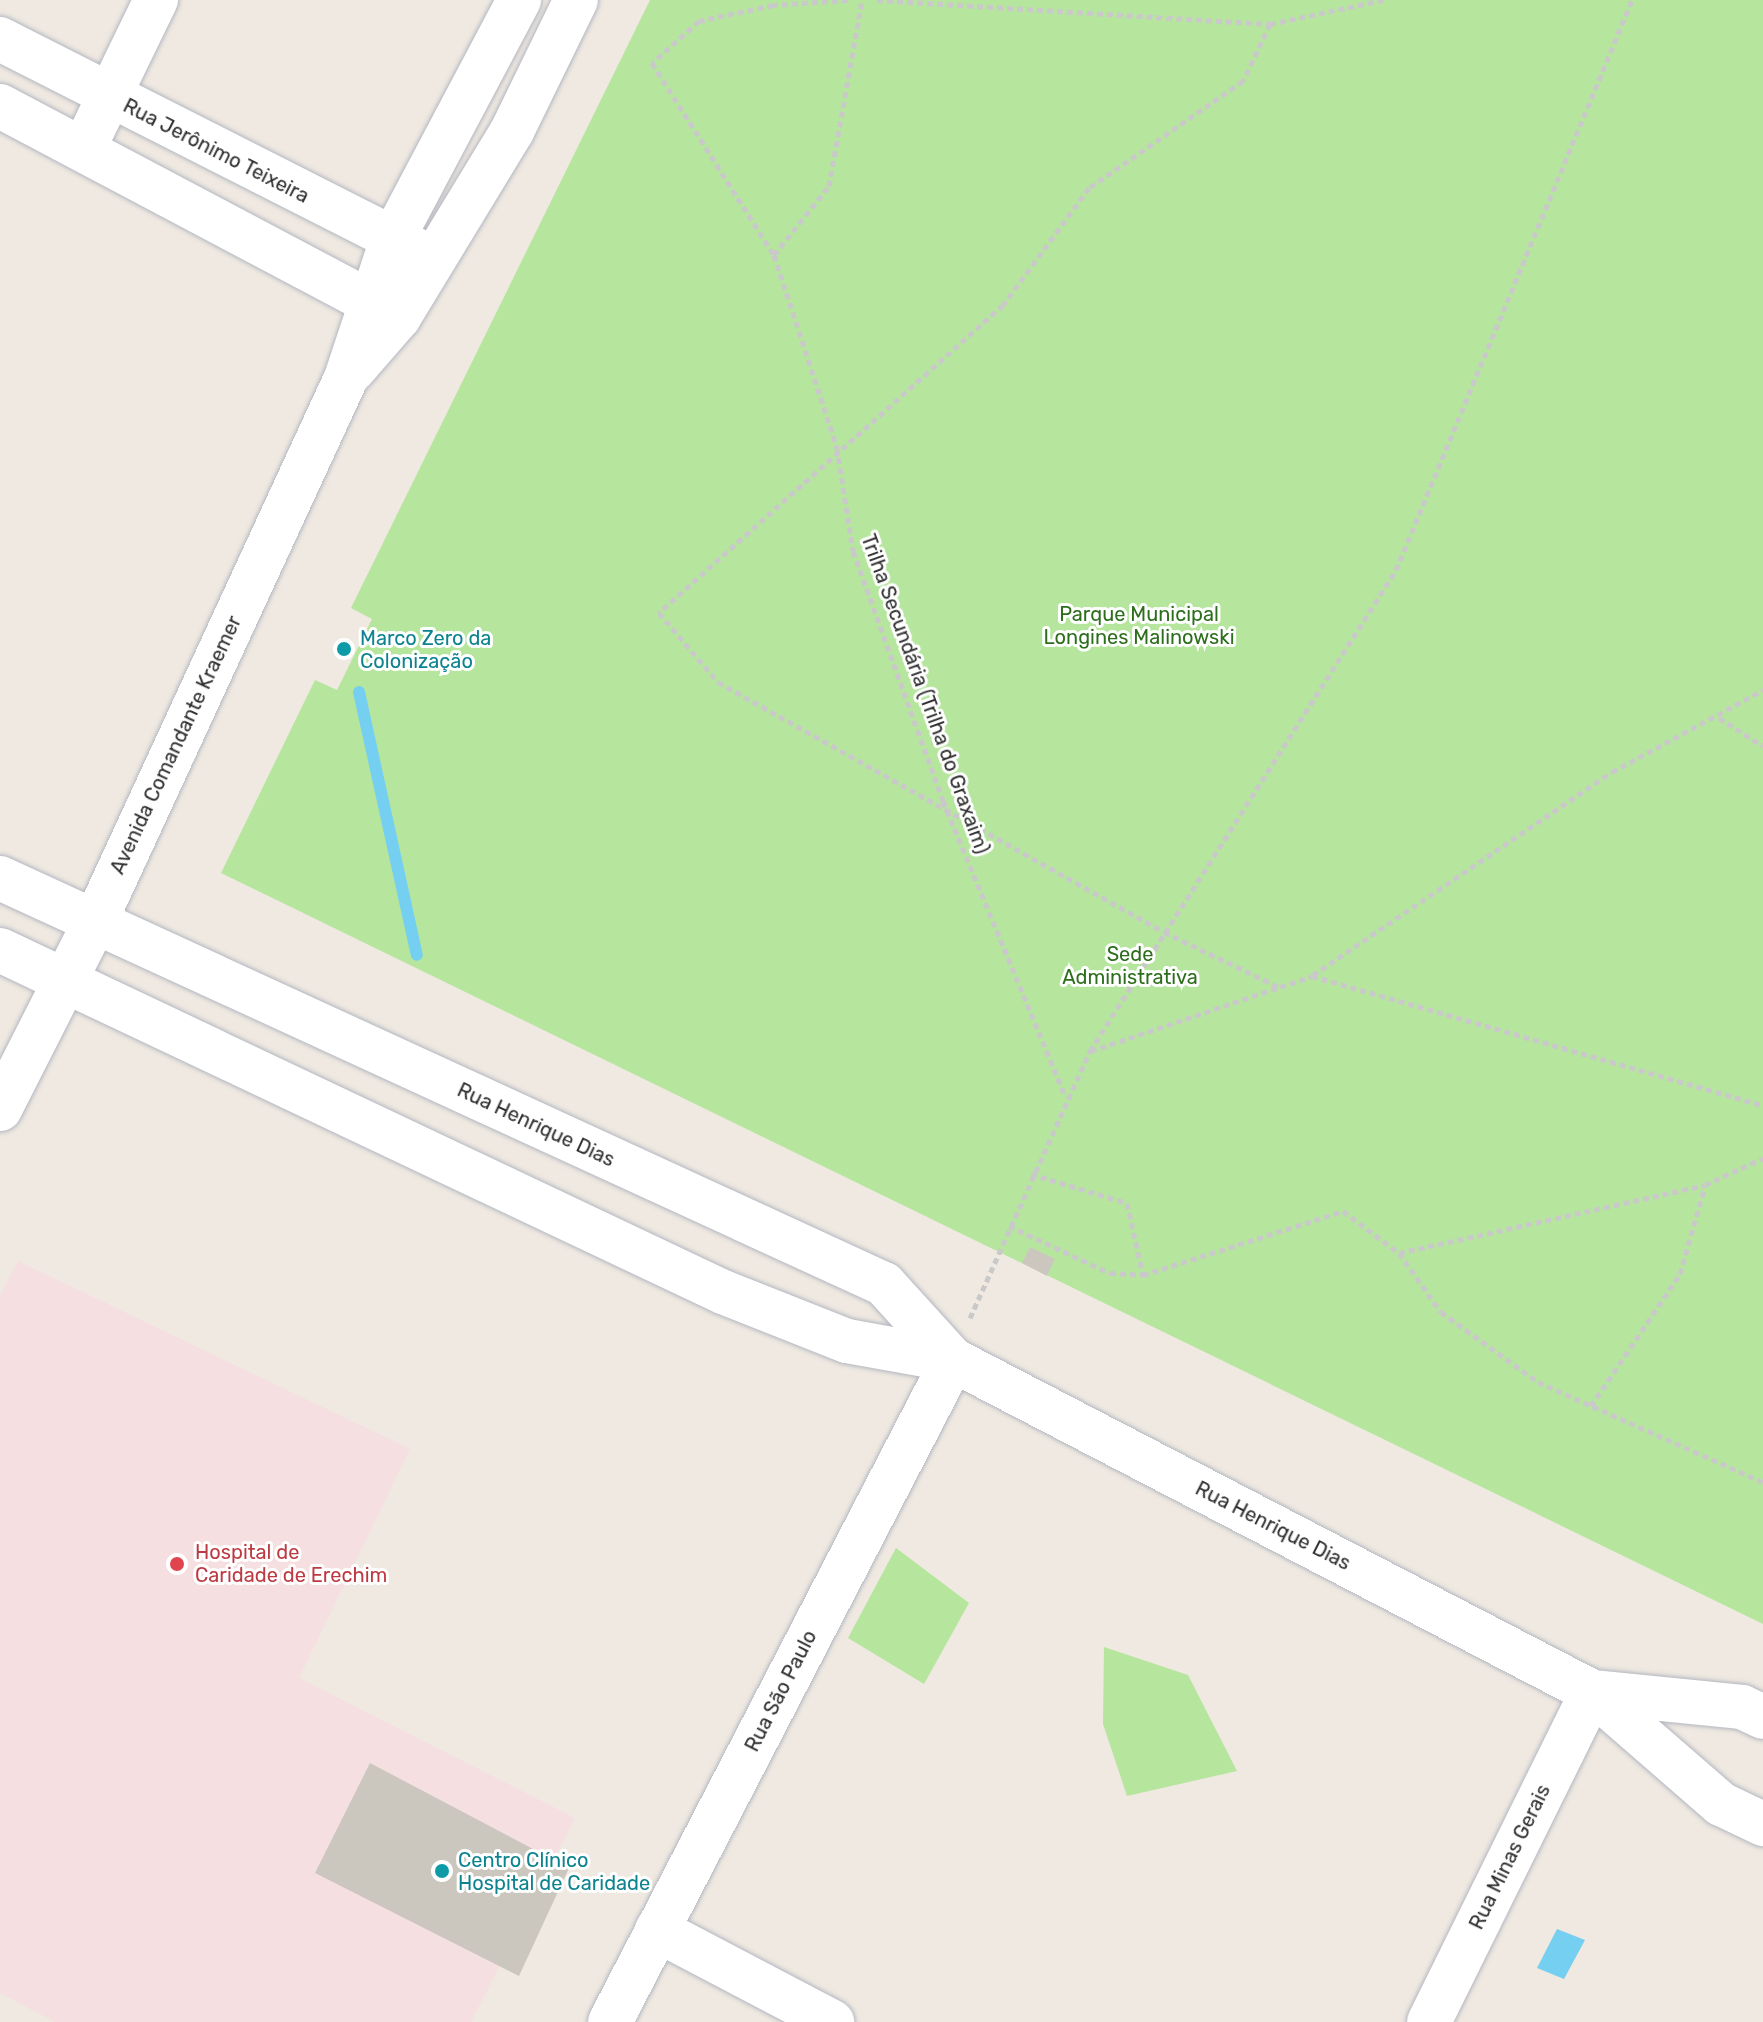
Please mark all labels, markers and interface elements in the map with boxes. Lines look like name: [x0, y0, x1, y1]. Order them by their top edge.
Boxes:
street label: Rua Jerônimo Teixeira: [119, 94, 313, 208]
street label: Trilha Secundária (Trilha do Graxaim): [856, 531, 994, 857]
park label: Parque Municipal Longines Malinowski: [1044, 602, 1234, 649]
street label: Avenida Comandante Kraemer: [105, 612, 247, 878]
place label: Marco Zero da Colonização: [360, 626, 491, 673]
marker: Marco Zero da Colonização: [335, 640, 353, 658]
park label: Sede Administrativa: [1062, 942, 1198, 989]
street label: Rua Henrique Dias: [453, 1078, 619, 1172]
street label: Rua Henrique Dias: [1191, 1476, 1355, 1576]
place label: Hospital de Caridade de Erechim: [195, 1540, 387, 1587]
marker: Hospital de Caridade de Erechim: [166, 1553, 188, 1575]
street label: Rua São Paulo: [740, 1626, 822, 1756]
street label: Rua Minas Gerais: [1464, 1781, 1556, 1933]
place label: Centro Clínico Hospital de Caridade: [458, 1848, 650, 1895]
marker: Centro Clínico Hospital de Caridade: [433, 1862, 451, 1880]

